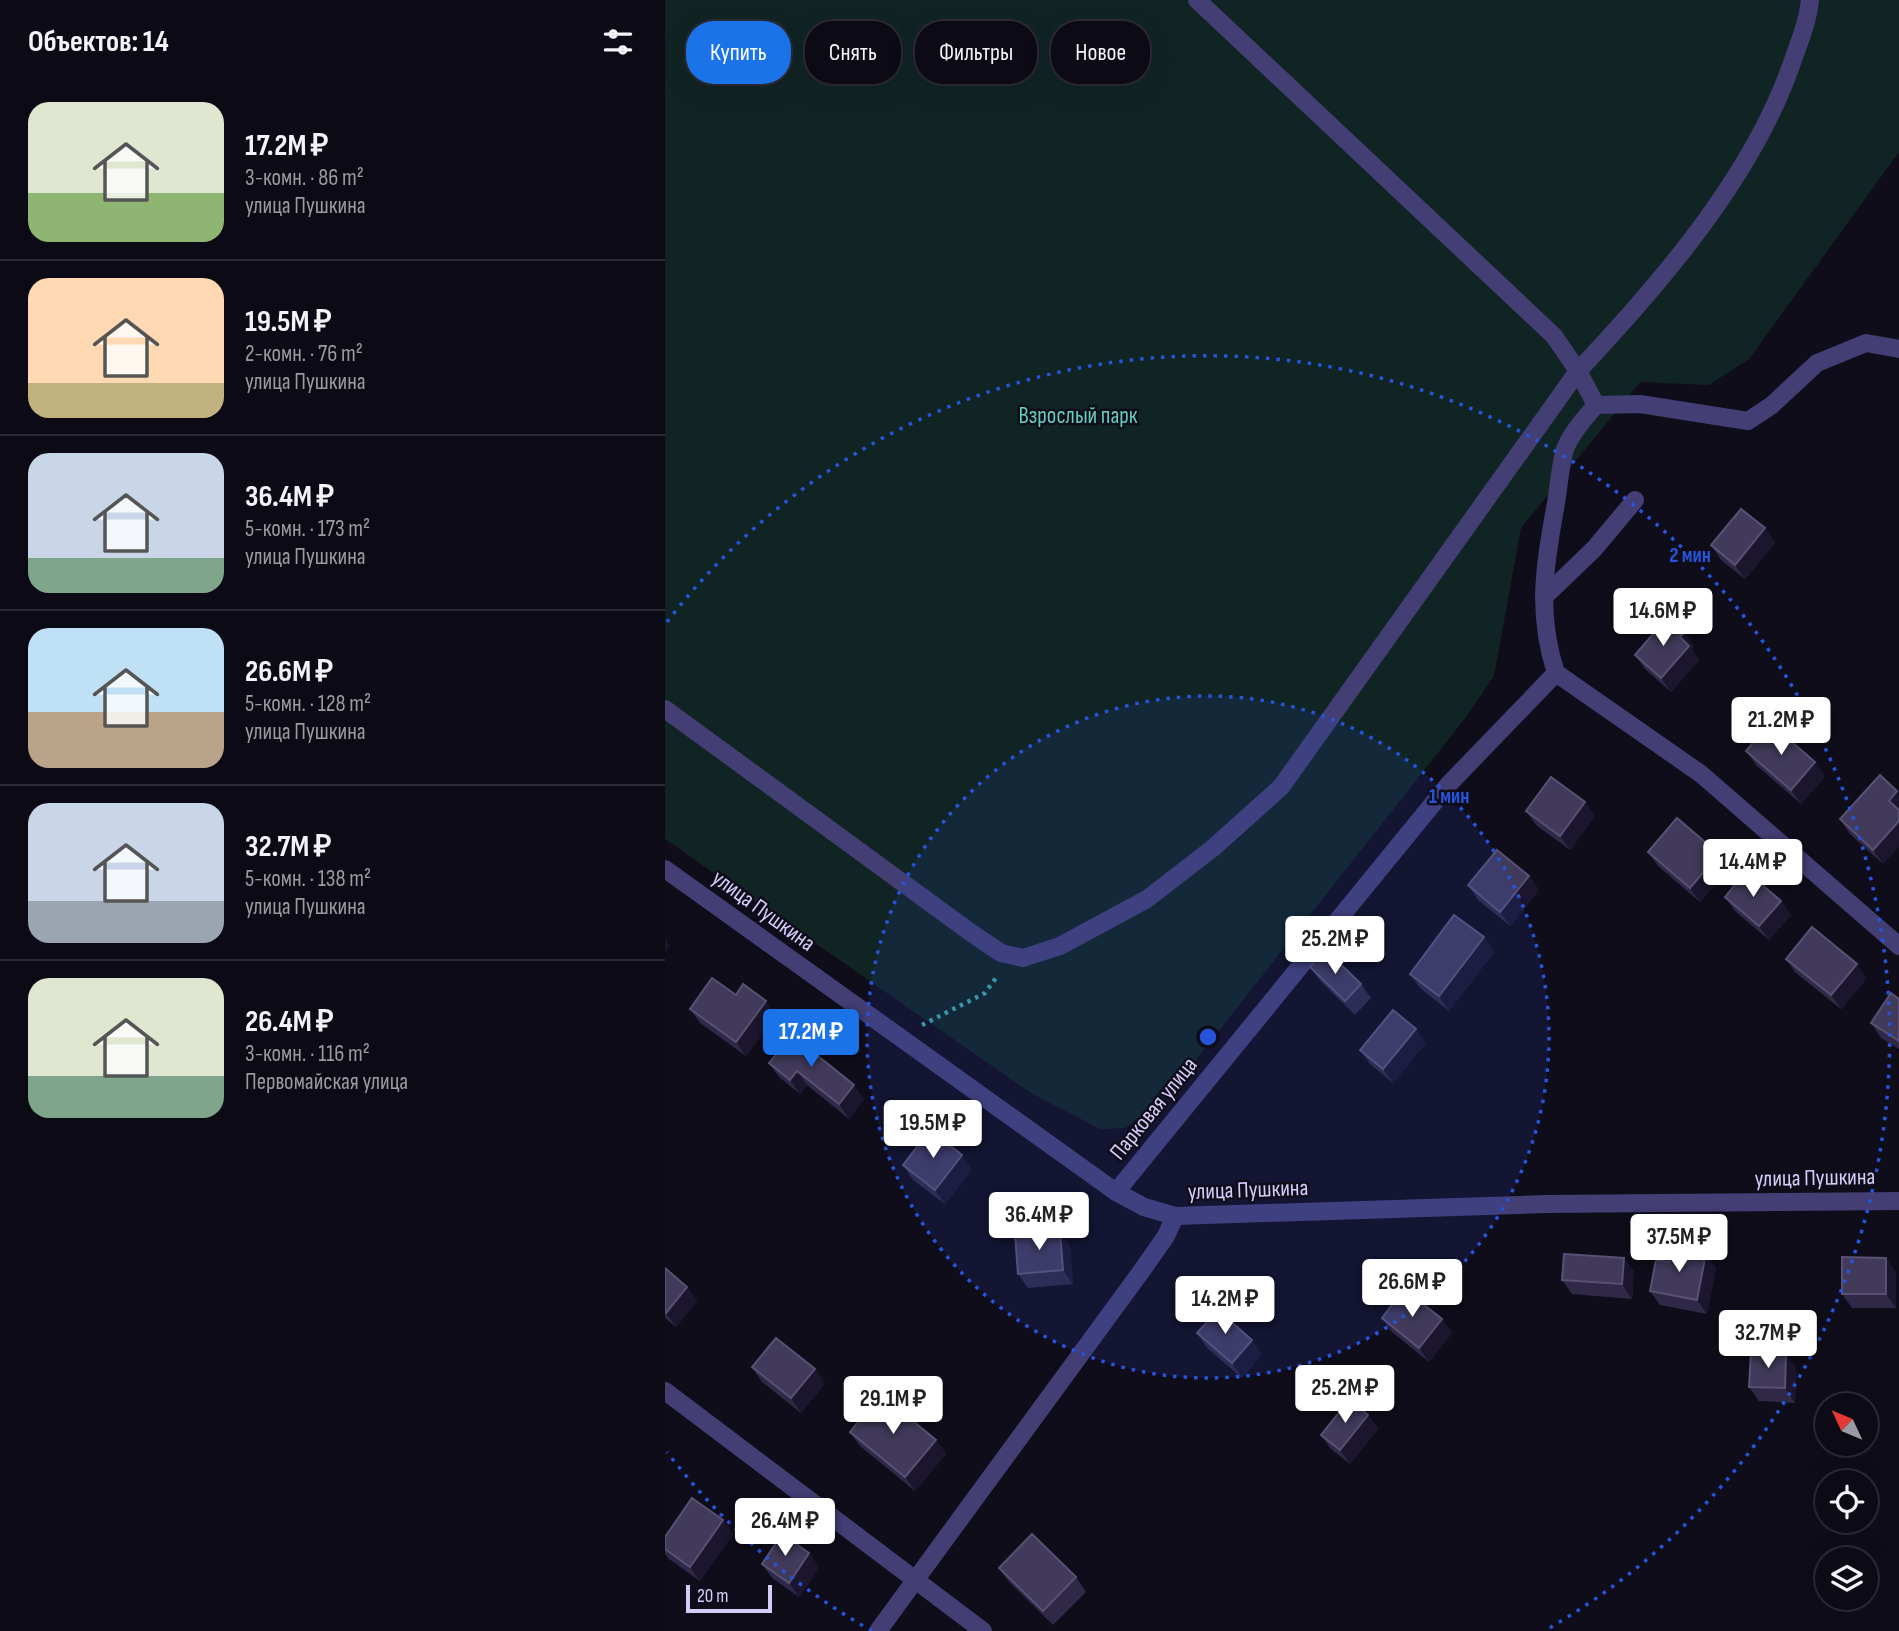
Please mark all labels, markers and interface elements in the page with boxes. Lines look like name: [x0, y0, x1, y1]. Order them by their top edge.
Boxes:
chip: Купить: [686, 21, 791, 84]
chip: Снять: [805, 21, 901, 84]
chip: Фильтры: [915, 21, 1037, 84]
chip: Новое: [1051, 21, 1150, 84]
icon: filters: [599, 23, 637, 61]
text: Объектов: 14: [28, 24, 169, 60]
text: 17.2M ₽: [245, 128, 329, 164]
icon: home: [84, 130, 168, 214]
text: 3-комн. · 86 m²: [245, 164, 364, 192]
text: улица Пушкина: [245, 192, 366, 220]
text: 19.5M ₽: [245, 304, 332, 340]
icon: home: [84, 306, 168, 390]
text: 2-комн. · 76 m²: [245, 340, 363, 368]
text: улица Пушкина: [245, 368, 366, 396]
park label: Взрослый парк: [1018, 402, 1138, 430]
text: 36.4M ₽: [245, 479, 334, 515]
icon: home: [84, 481, 168, 565]
text: 5-комн. · 173 m²: [245, 515, 370, 543]
text: улица Пушкина: [245, 543, 366, 571]
text: 2 мин: [1669, 543, 1711, 568]
pin: 14.6M ₽: [1598, 588, 1728, 648]
text: 14.6M ₽: [1629, 597, 1697, 625]
text: 26.6M ₽: [245, 654, 333, 690]
icon: home: [84, 656, 168, 740]
text: 5-комн. · 128 m²: [245, 690, 371, 718]
pin: 21.2M ₽: [1716, 698, 1846, 757]
text: 21.2M ₽: [1748, 706, 1814, 734]
text: улица Пушкина: [245, 718, 366, 746]
text: 1 мин: [1429, 784, 1469, 809]
text: 32.7M ₽: [245, 829, 331, 865]
icon: home: [84, 831, 168, 915]
pin: 14.4M ₽: [1688, 839, 1818, 899]
text: 14.4M ₽: [1719, 848, 1787, 876]
street label: улица Пушкина: [706, 864, 820, 958]
text: 5-комн. · 138 m²: [245, 865, 371, 893]
text: улица Пушкина: [245, 893, 366, 921]
pin: 25.2M ₽: [1270, 916, 1400, 976]
text: 25.2M ₽: [1301, 925, 1369, 953]
text: 26.4M ₽: [245, 1004, 334, 1040]
icon: home: [84, 1006, 168, 1090]
pin: 17.2M ₽: [746, 1010, 876, 1069]
text: 17.2M ₽: [779, 1018, 843, 1046]
centre of rings: [1196, 1025, 1220, 1049]
text: 3-комн. · 116 m²: [245, 1040, 370, 1068]
street label: Парковая улица: [1104, 1052, 1204, 1166]
text: Первомайская улица: [245, 1068, 408, 1096]
pin: 19.5M ₽: [868, 1100, 998, 1160]
text: 19.5M ₽: [900, 1109, 966, 1137]
street label: улица Пушкина: [1754, 1163, 1876, 1193]
street label: улица Пушкина: [1187, 1174, 1309, 1206]
pin: 36.4M ₽: [974, 1192, 1104, 1252]
text: 36.4M ₽: [1005, 1201, 1073, 1229]
pin: 37.5M ₽: [1614, 1214, 1744, 1274]
text: 37.5M ₽: [1646, 1223, 1712, 1251]
pin: 26.6M ₽: [1347, 1260, 1477, 1319]
text: 26.6M ₽: [1378, 1268, 1446, 1296]
pin: 14.2M ₽: [1160, 1276, 1290, 1336]
text: 14.2M ₽: [1191, 1285, 1259, 1313]
pin: 32.7M ₽: [1703, 1310, 1833, 1370]
text: 32.7M ₽: [1735, 1319, 1801, 1347]
pin: 25.2M ₽: [1280, 1366, 1410, 1425]
text: 25.2M ₽: [1311, 1374, 1379, 1402]
pin: 29.1M ₽: [828, 1376, 958, 1436]
text: 29.1M ₽: [860, 1385, 926, 1413]
north arrow: [1815, 1393, 1878, 1456]
map controls: [1815, 1393, 1878, 1610]
button: locate: [1815, 1470, 1878, 1533]
pin: 26.4M ₽: [720, 1498, 850, 1558]
text: 26.4M ₽: [751, 1507, 819, 1535]
button: layers: [1815, 1547, 1878, 1610]
scale bar: [686, 1582, 772, 1614]
text: 20 m: [697, 1585, 729, 1608]

